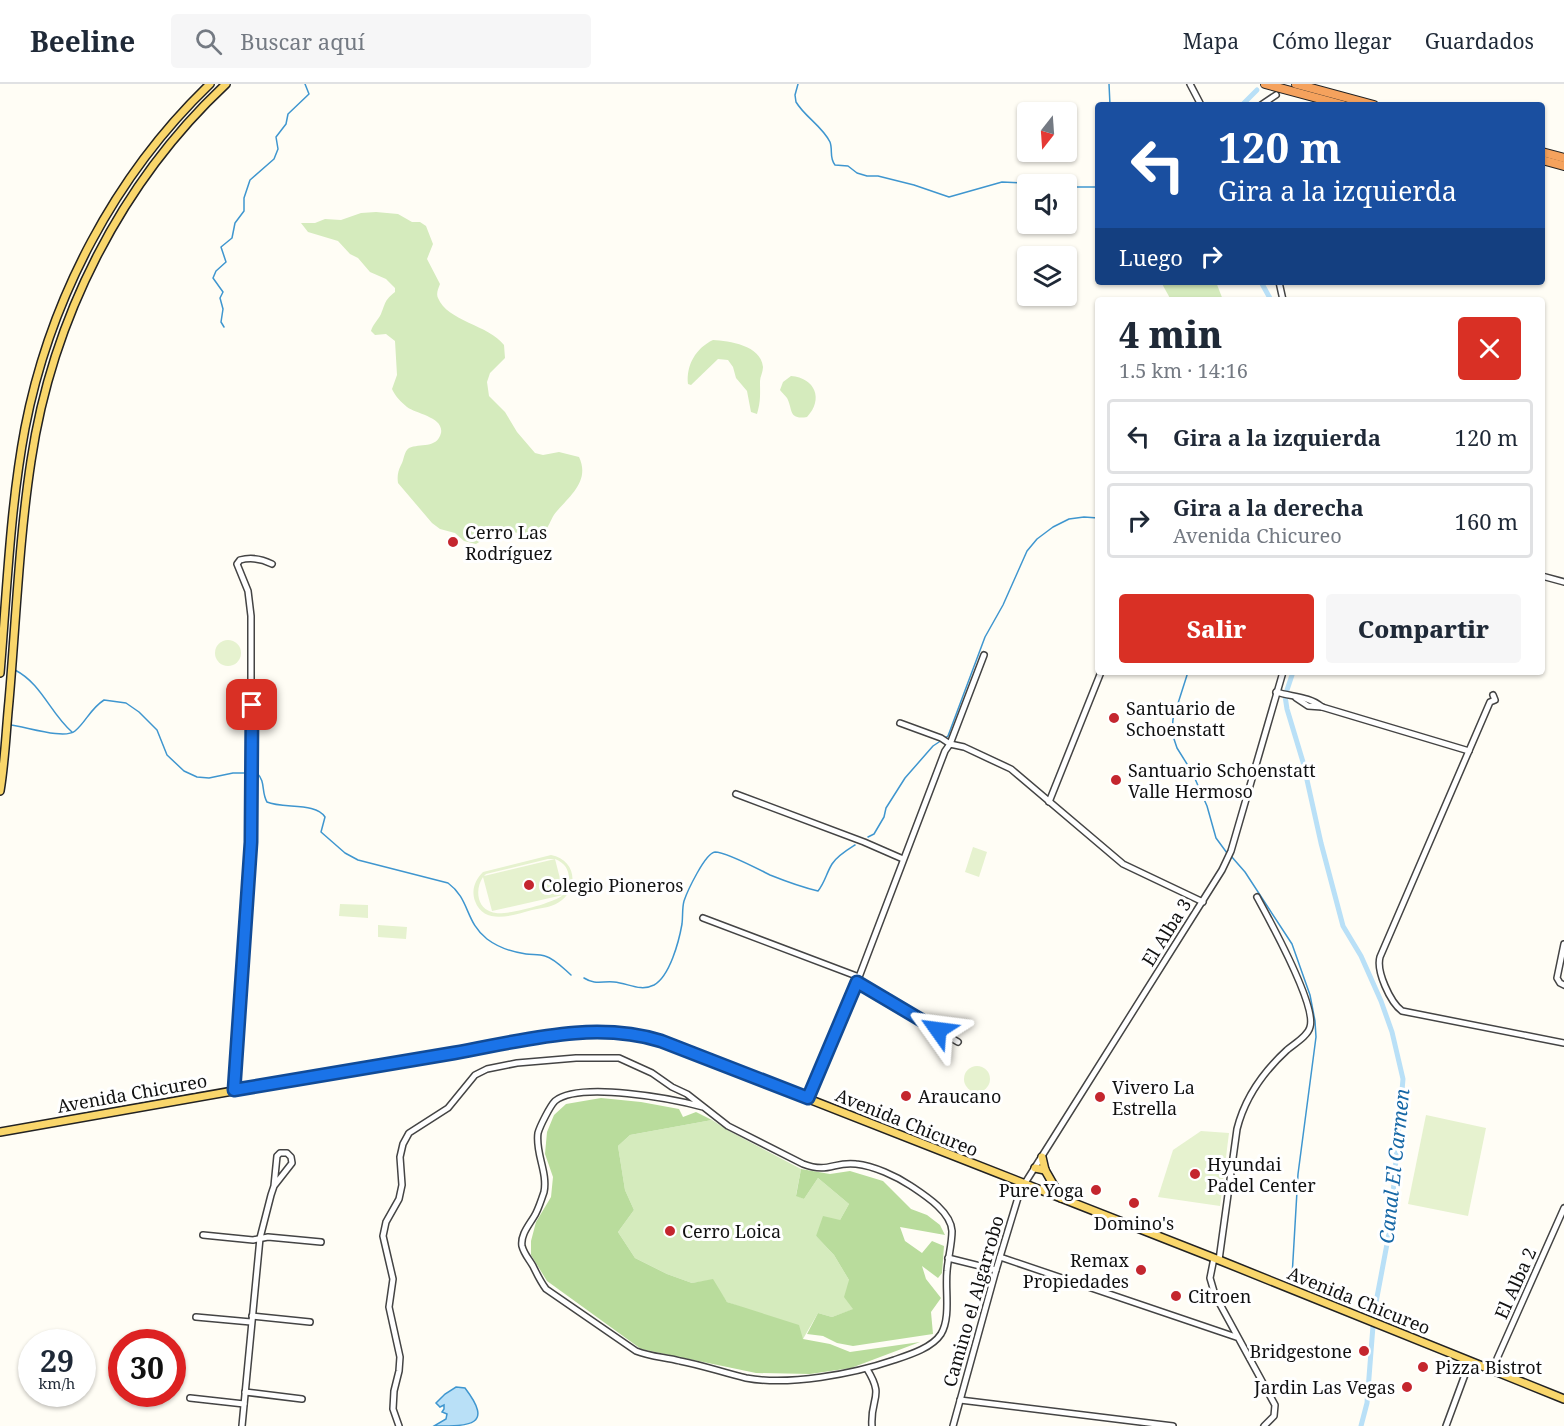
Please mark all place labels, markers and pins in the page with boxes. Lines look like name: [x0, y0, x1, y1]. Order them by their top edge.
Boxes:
place label: Cerro Las Rodríguez: [465, 520, 552, 565]
marker: Cerro Las Rodríguez: [446, 535, 460, 549]
pin: [226, 679, 277, 730]
place label: Santuario de Schoenstatt: [1126, 696, 1235, 741]
marker: Santuario de Schoenstatt: [1107, 711, 1121, 725]
place label: Santuario Schoenstatt Valle Hermoso: [1128, 758, 1316, 803]
marker: Santuario Schoenstatt Valle Hermoso: [1109, 773, 1123, 787]
place label: Colegio Pioneros: [541, 873, 683, 897]
marker: Colegio Pioneros: [522, 878, 536, 892]
place label: Vivero La Estrella: [1112, 1075, 1195, 1120]
place label: Araucano: [918, 1084, 1001, 1108]
marker: Araucano: [899, 1089, 913, 1103]
marker: Vivero La Estrella: [1093, 1090, 1107, 1104]
place label: Hyundai Padel Center: [1207, 1152, 1316, 1197]
marker: Hyundai Padel Center: [1188, 1167, 1202, 1181]
place label: Pure Yoga: [999, 1178, 1084, 1202]
marker: Pure Yoga: [1089, 1183, 1103, 1197]
marker: Domino's: [1127, 1196, 1141, 1210]
place label: Domino's: [1094, 1211, 1174, 1235]
place label: Cerro Loica: [682, 1219, 781, 1243]
marker: Cerro Loica: [663, 1224, 677, 1238]
place label: Remax Propiedades: [1023, 1248, 1130, 1293]
marker: Remax Propiedades: [1134, 1263, 1148, 1277]
place label: Citroen: [1188, 1284, 1252, 1308]
marker: Citroen: [1169, 1289, 1183, 1303]
place label: Bridgestone: [1250, 1339, 1352, 1363]
marker: Bridgestone: [1357, 1344, 1371, 1358]
place label: Pizza Bistrot: [1435, 1355, 1542, 1379]
marker: Pizza Bistrot: [1416, 1360, 1430, 1374]
place label: Jardin Las Vegas: [1253, 1375, 1395, 1399]
marker: Jardin Las Vegas: [1400, 1380, 1414, 1394]

